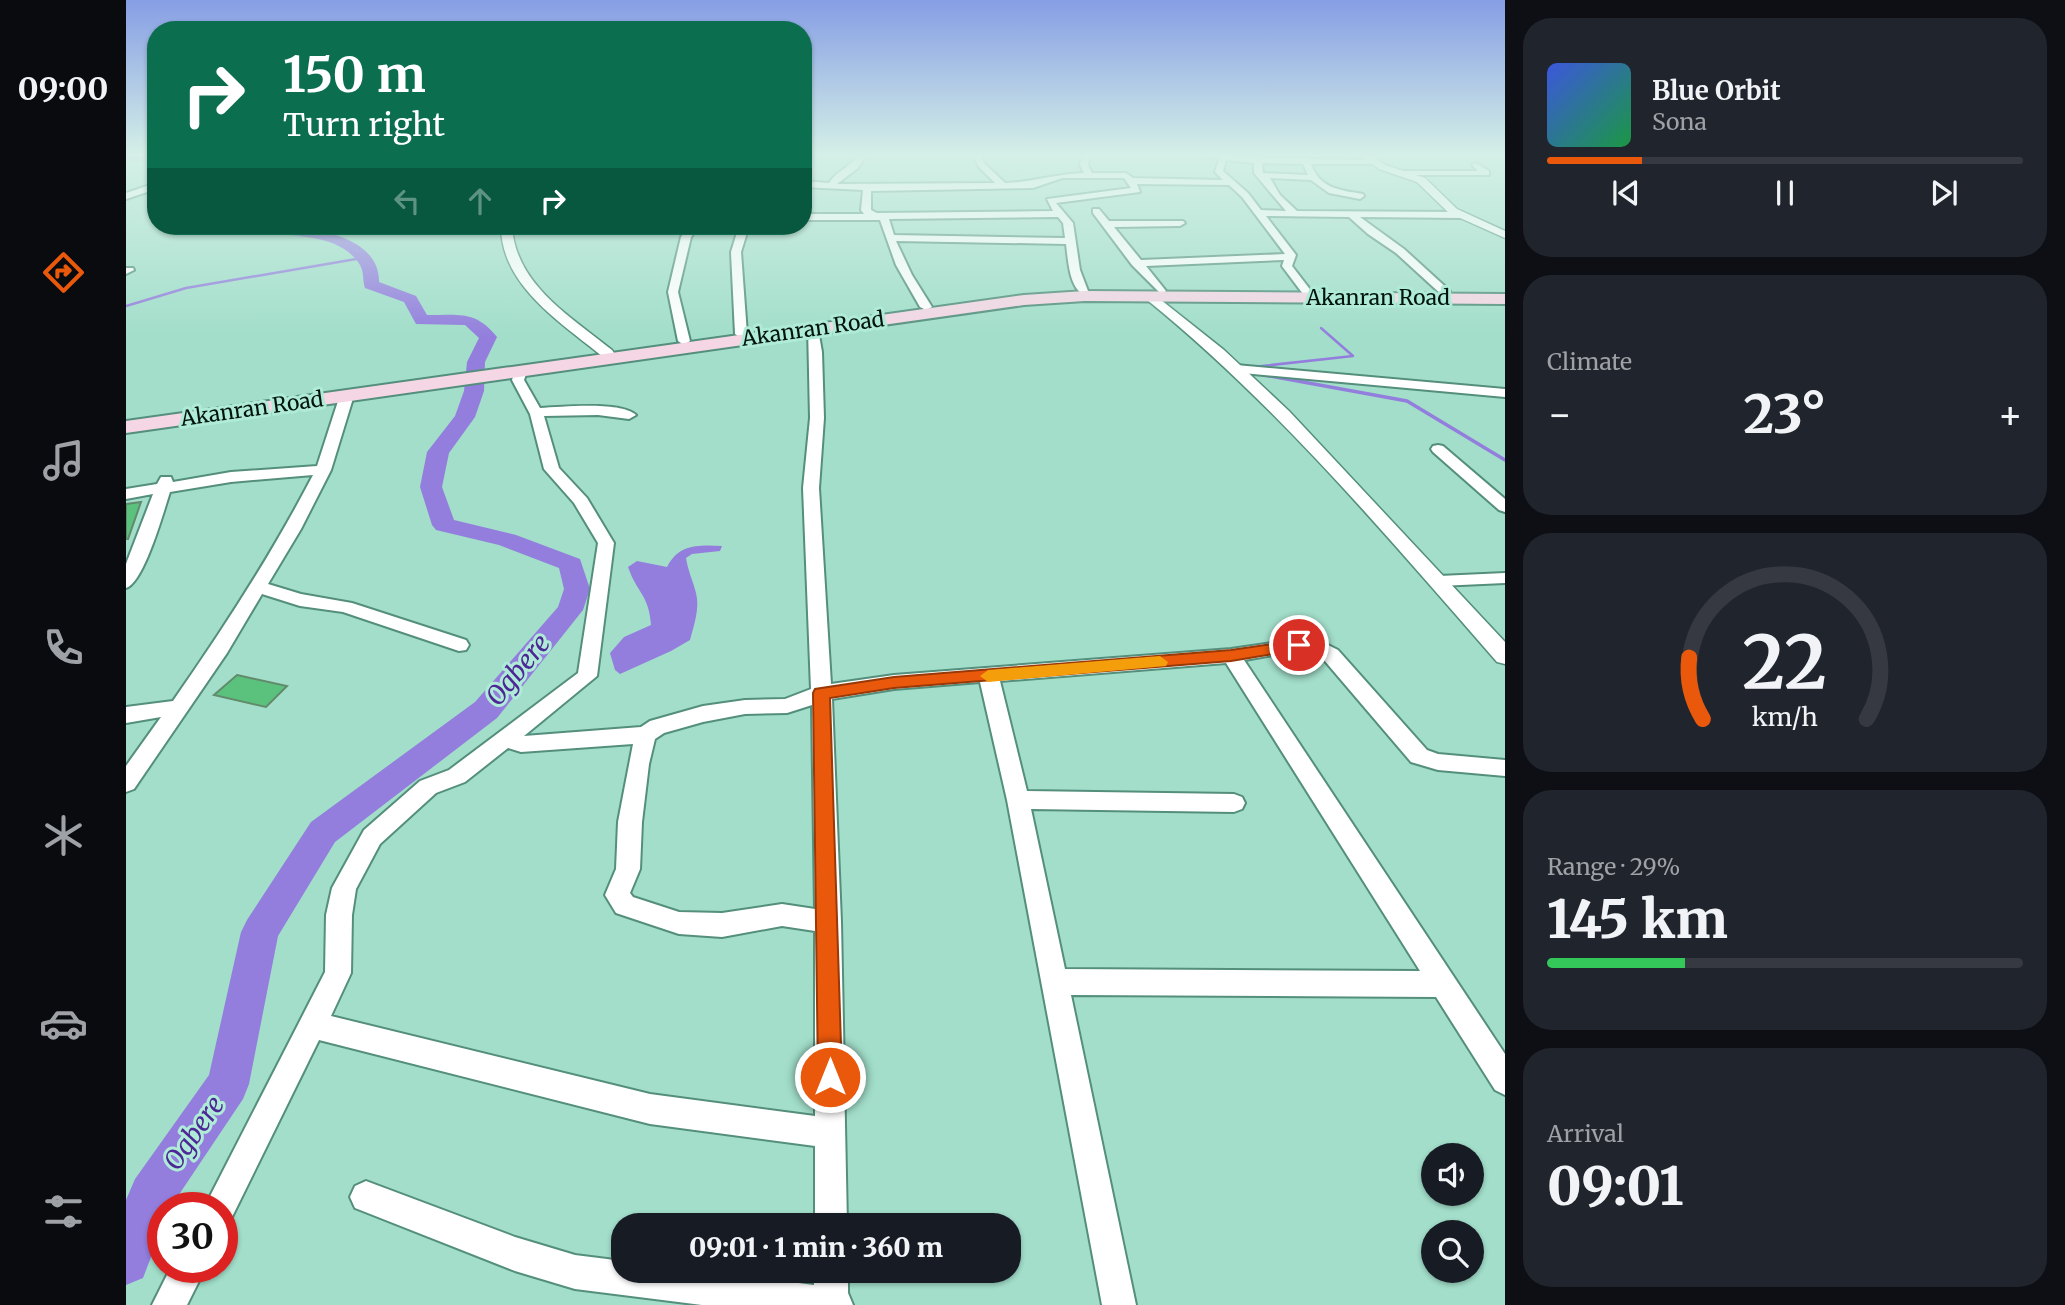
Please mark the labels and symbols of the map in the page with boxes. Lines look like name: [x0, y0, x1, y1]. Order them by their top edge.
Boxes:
street label: Akanran Road: [1305, 284, 1450, 311]
street label: Akanran Road: [739, 305, 886, 352]
street label: Akanran Road: [178, 385, 325, 432]
pin: [1269, 615, 1329, 675]
water label: Ogbere: [478, 627, 557, 712]
position arrow: [793, 1040, 867, 1114]
water label: Ogbere: [156, 1089, 231, 1176]
speed limit sign: 30: [147, 1192, 238, 1283]

